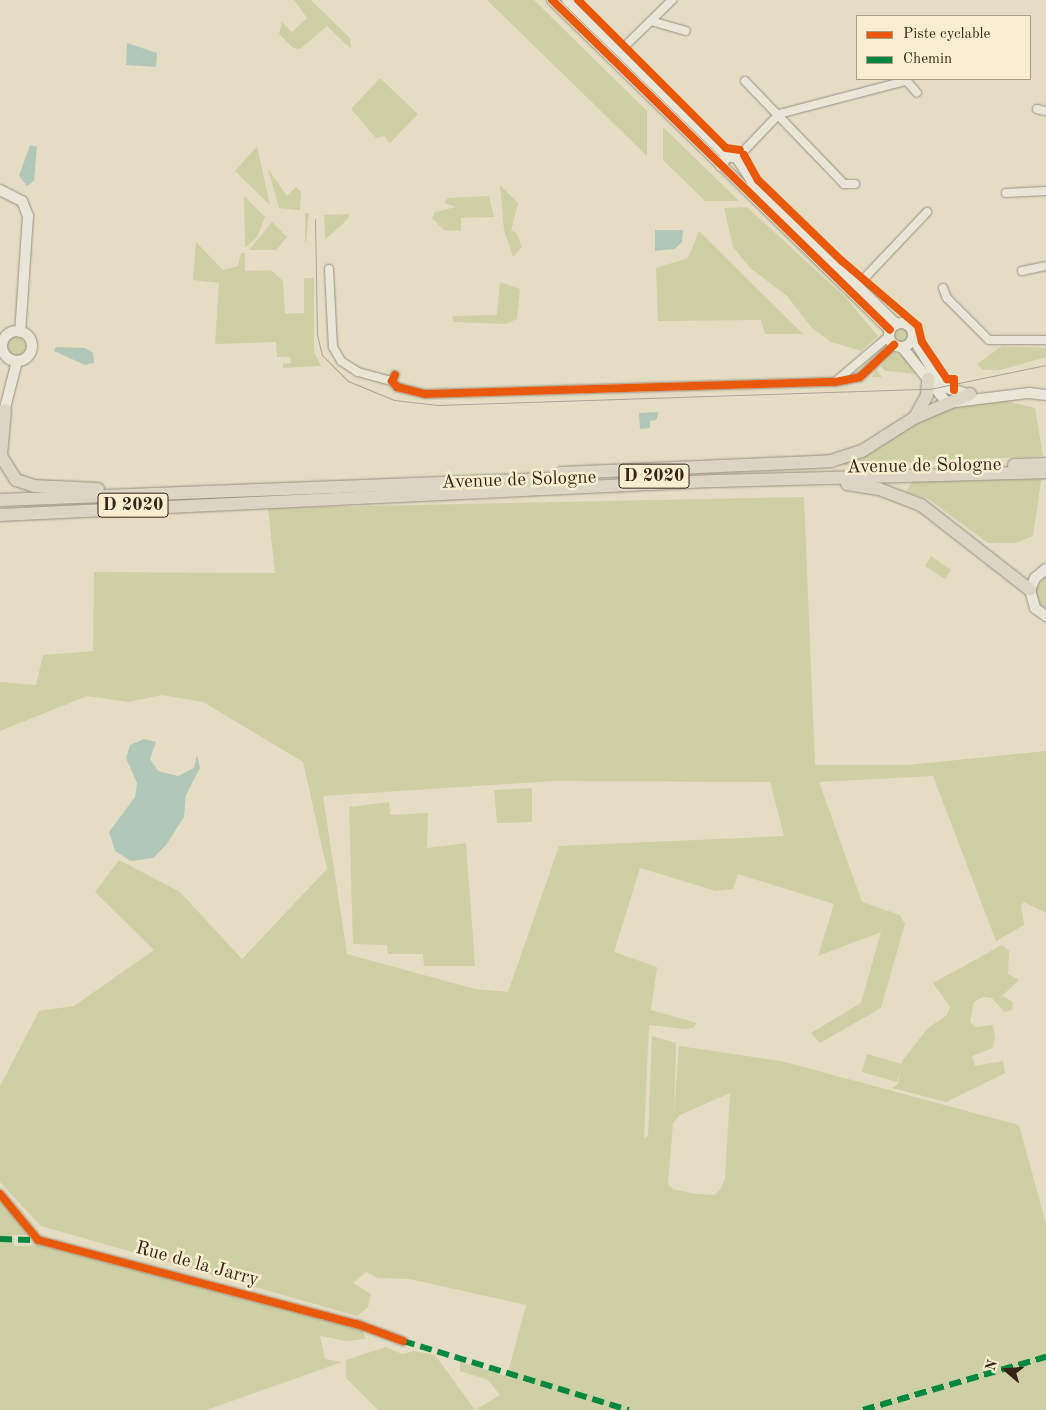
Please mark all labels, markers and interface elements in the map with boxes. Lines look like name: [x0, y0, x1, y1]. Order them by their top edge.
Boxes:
legend: [856, 15, 1031, 80]
text: Piste cyclable: [903, 27, 991, 42]
text: Chemin: [903, 52, 952, 67]
street label: Avenue de Sologne: [846, 454, 1002, 480]
road number: D 2020: [618, 461, 690, 492]
street label: Avenue de Sologne: [441, 467, 597, 495]
road number: D 2020: [97, 490, 169, 520]
street label: Rue de la Jarry: [133, 1238, 261, 1292]
north arrow: [981, 1345, 1031, 1395]
text: N: [983, 1358, 1000, 1373]

